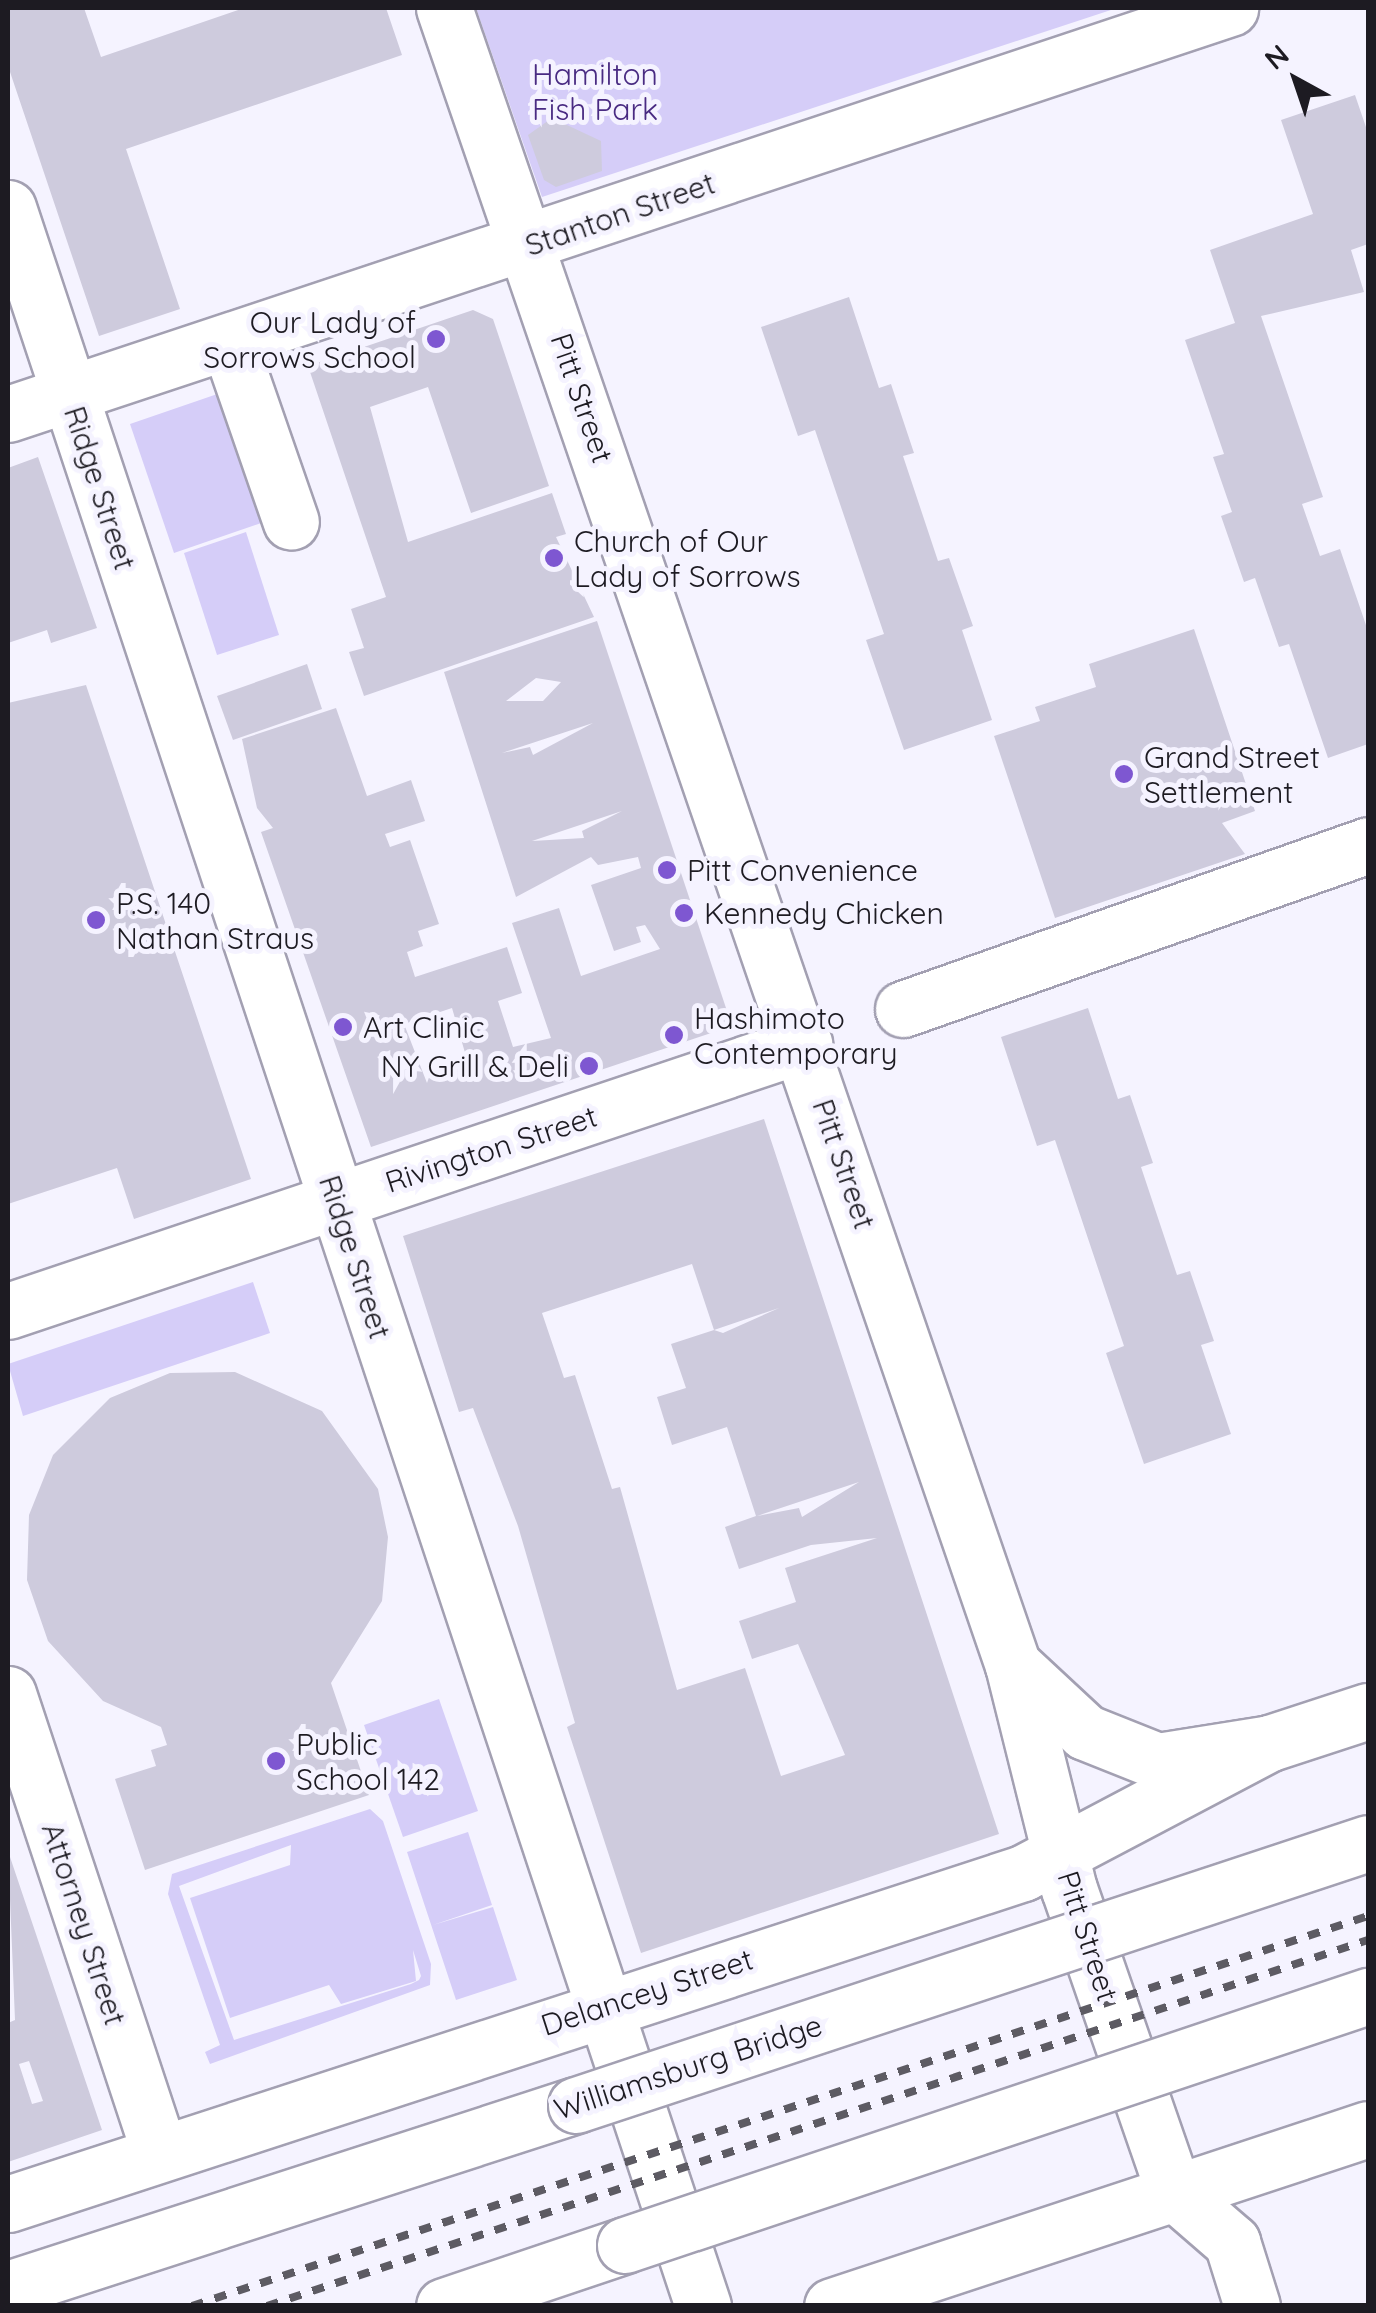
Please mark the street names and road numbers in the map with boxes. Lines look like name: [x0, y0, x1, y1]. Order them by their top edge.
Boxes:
street label: Stanton Street: [520, 165, 720, 263]
street label: Pitt Street: [543, 328, 621, 468]
street label: Ridge Street: [57, 402, 143, 574]
street label: Pitt Street: [805, 1094, 883, 1234]
street label: Rivington Street: [381, 1098, 601, 1200]
street label: Ridge Street: [312, 1171, 398, 1343]
street label: Attorney Street: [34, 1818, 134, 2030]
street label: Pitt Street: [1050, 1866, 1126, 2006]
street label: Delancey Street: [536, 1941, 758, 2043]
street label: Williamsburg Bridge: [550, 2007, 826, 2127]

